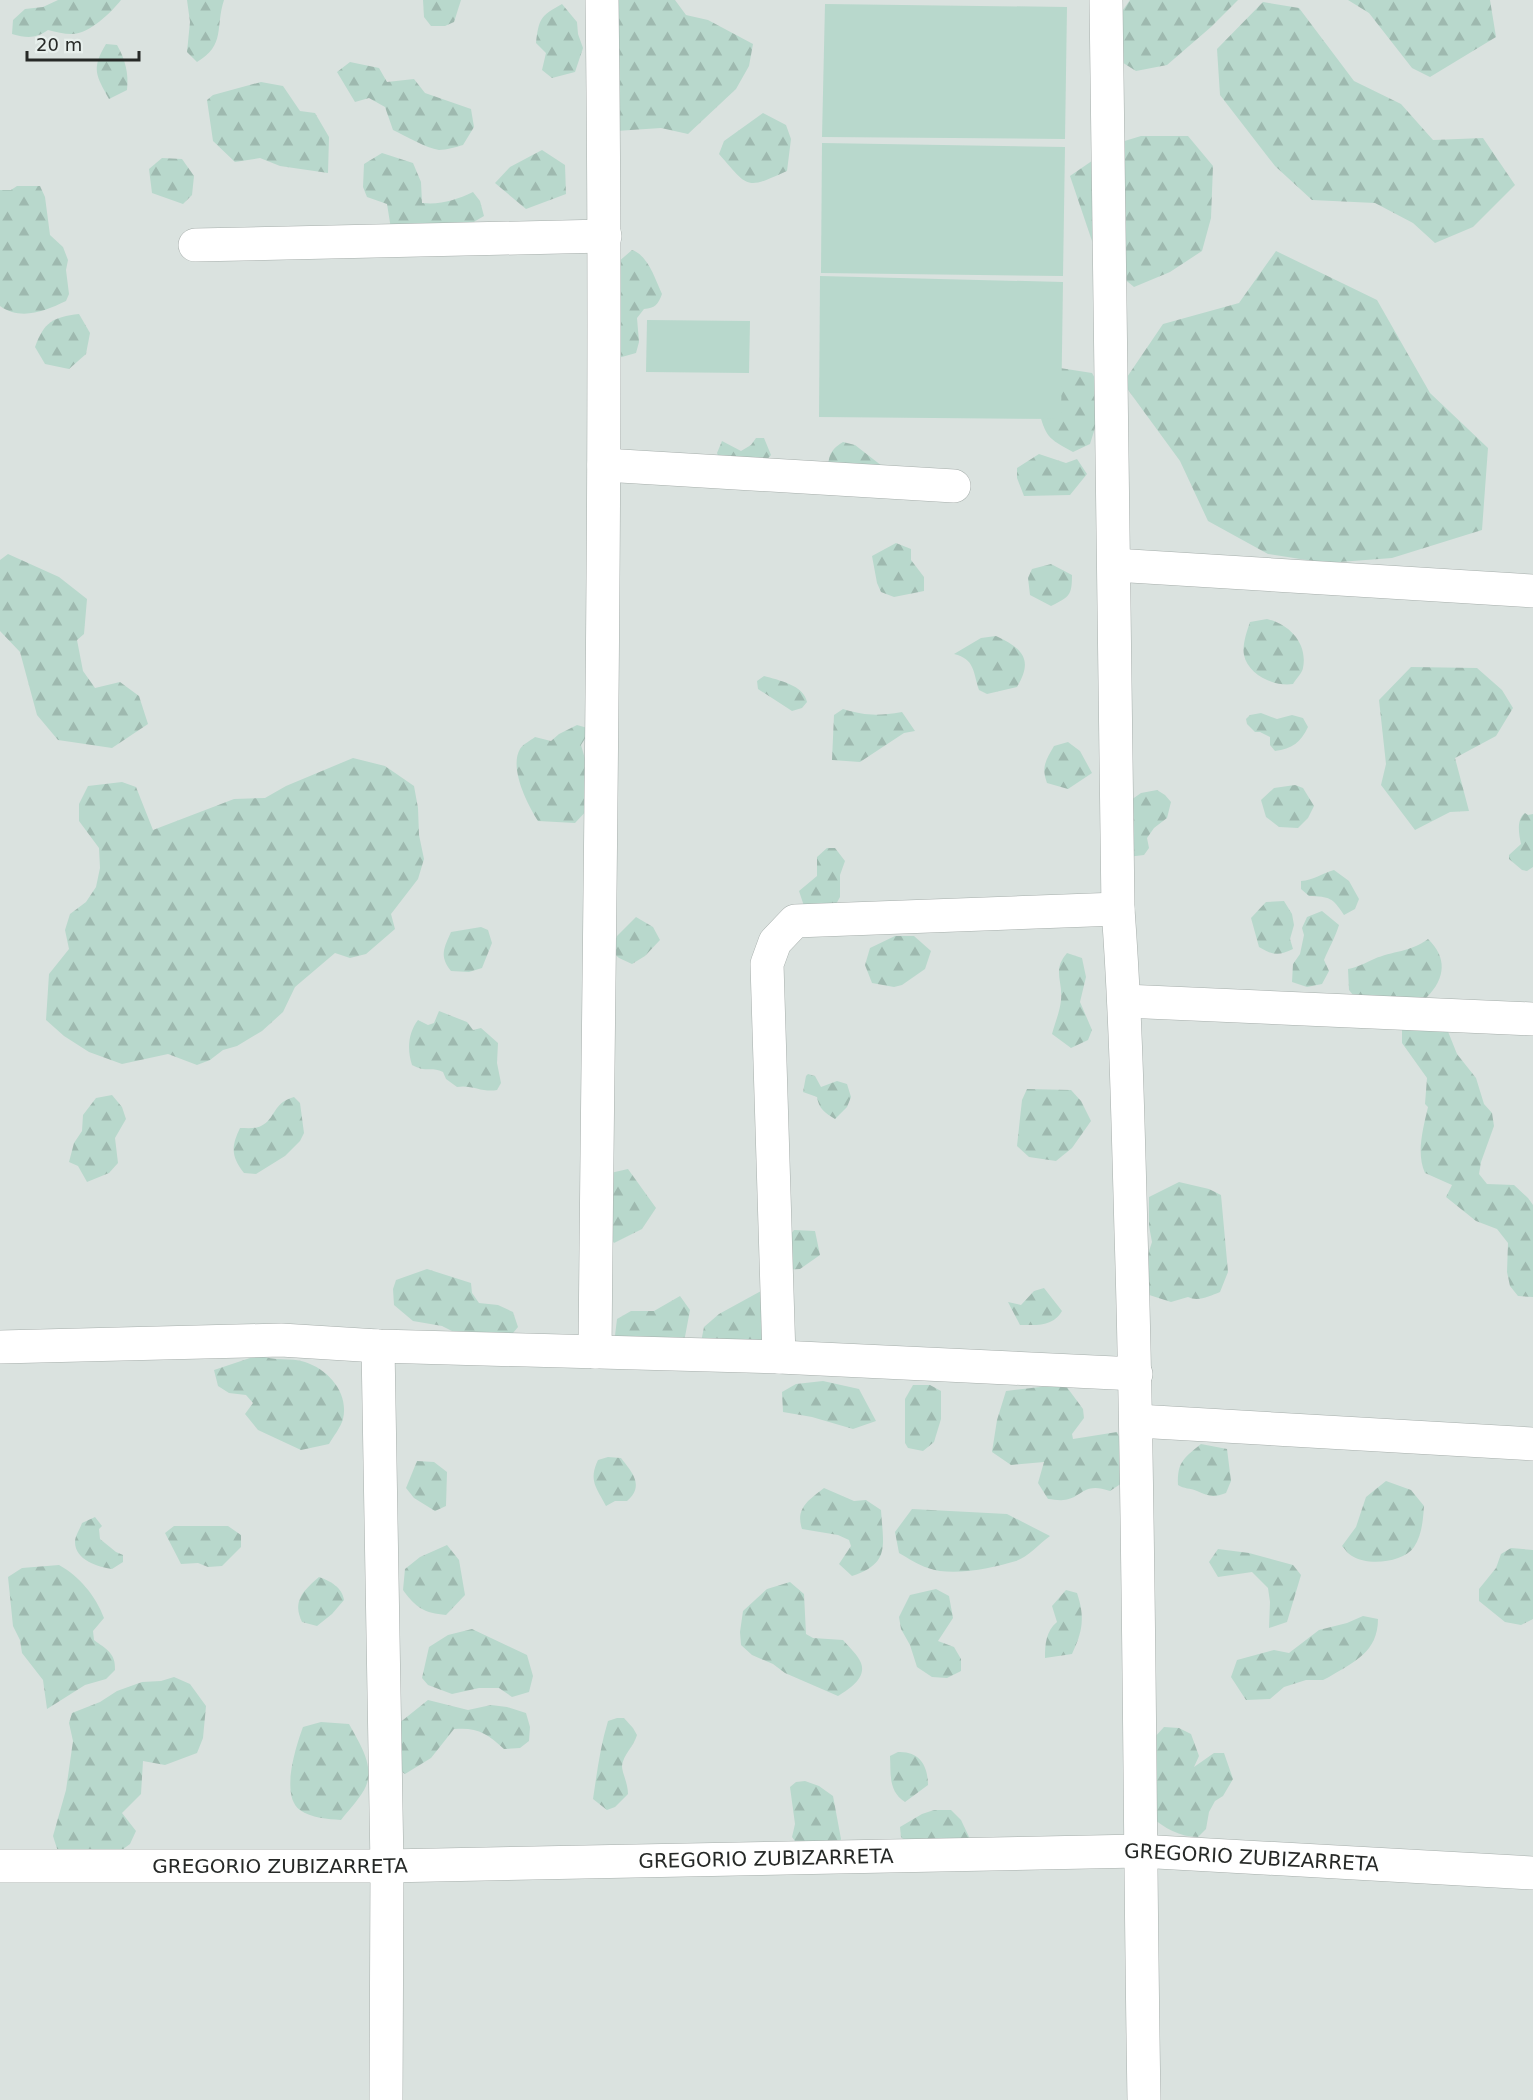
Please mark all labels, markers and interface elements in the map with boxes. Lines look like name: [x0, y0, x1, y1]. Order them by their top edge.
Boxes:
scale bar: [27, 24, 140, 62]
text: 20 m: [36, 34, 82, 55]
street label: GREGORIO ZUBIZARRETA: [1124, 1839, 1380, 1876]
street label: GREGORIO ZUBIZARRETA: [638, 1844, 894, 1873]
street label: GREGORIO ZUBIZARRETA: [152, 1854, 408, 1878]

